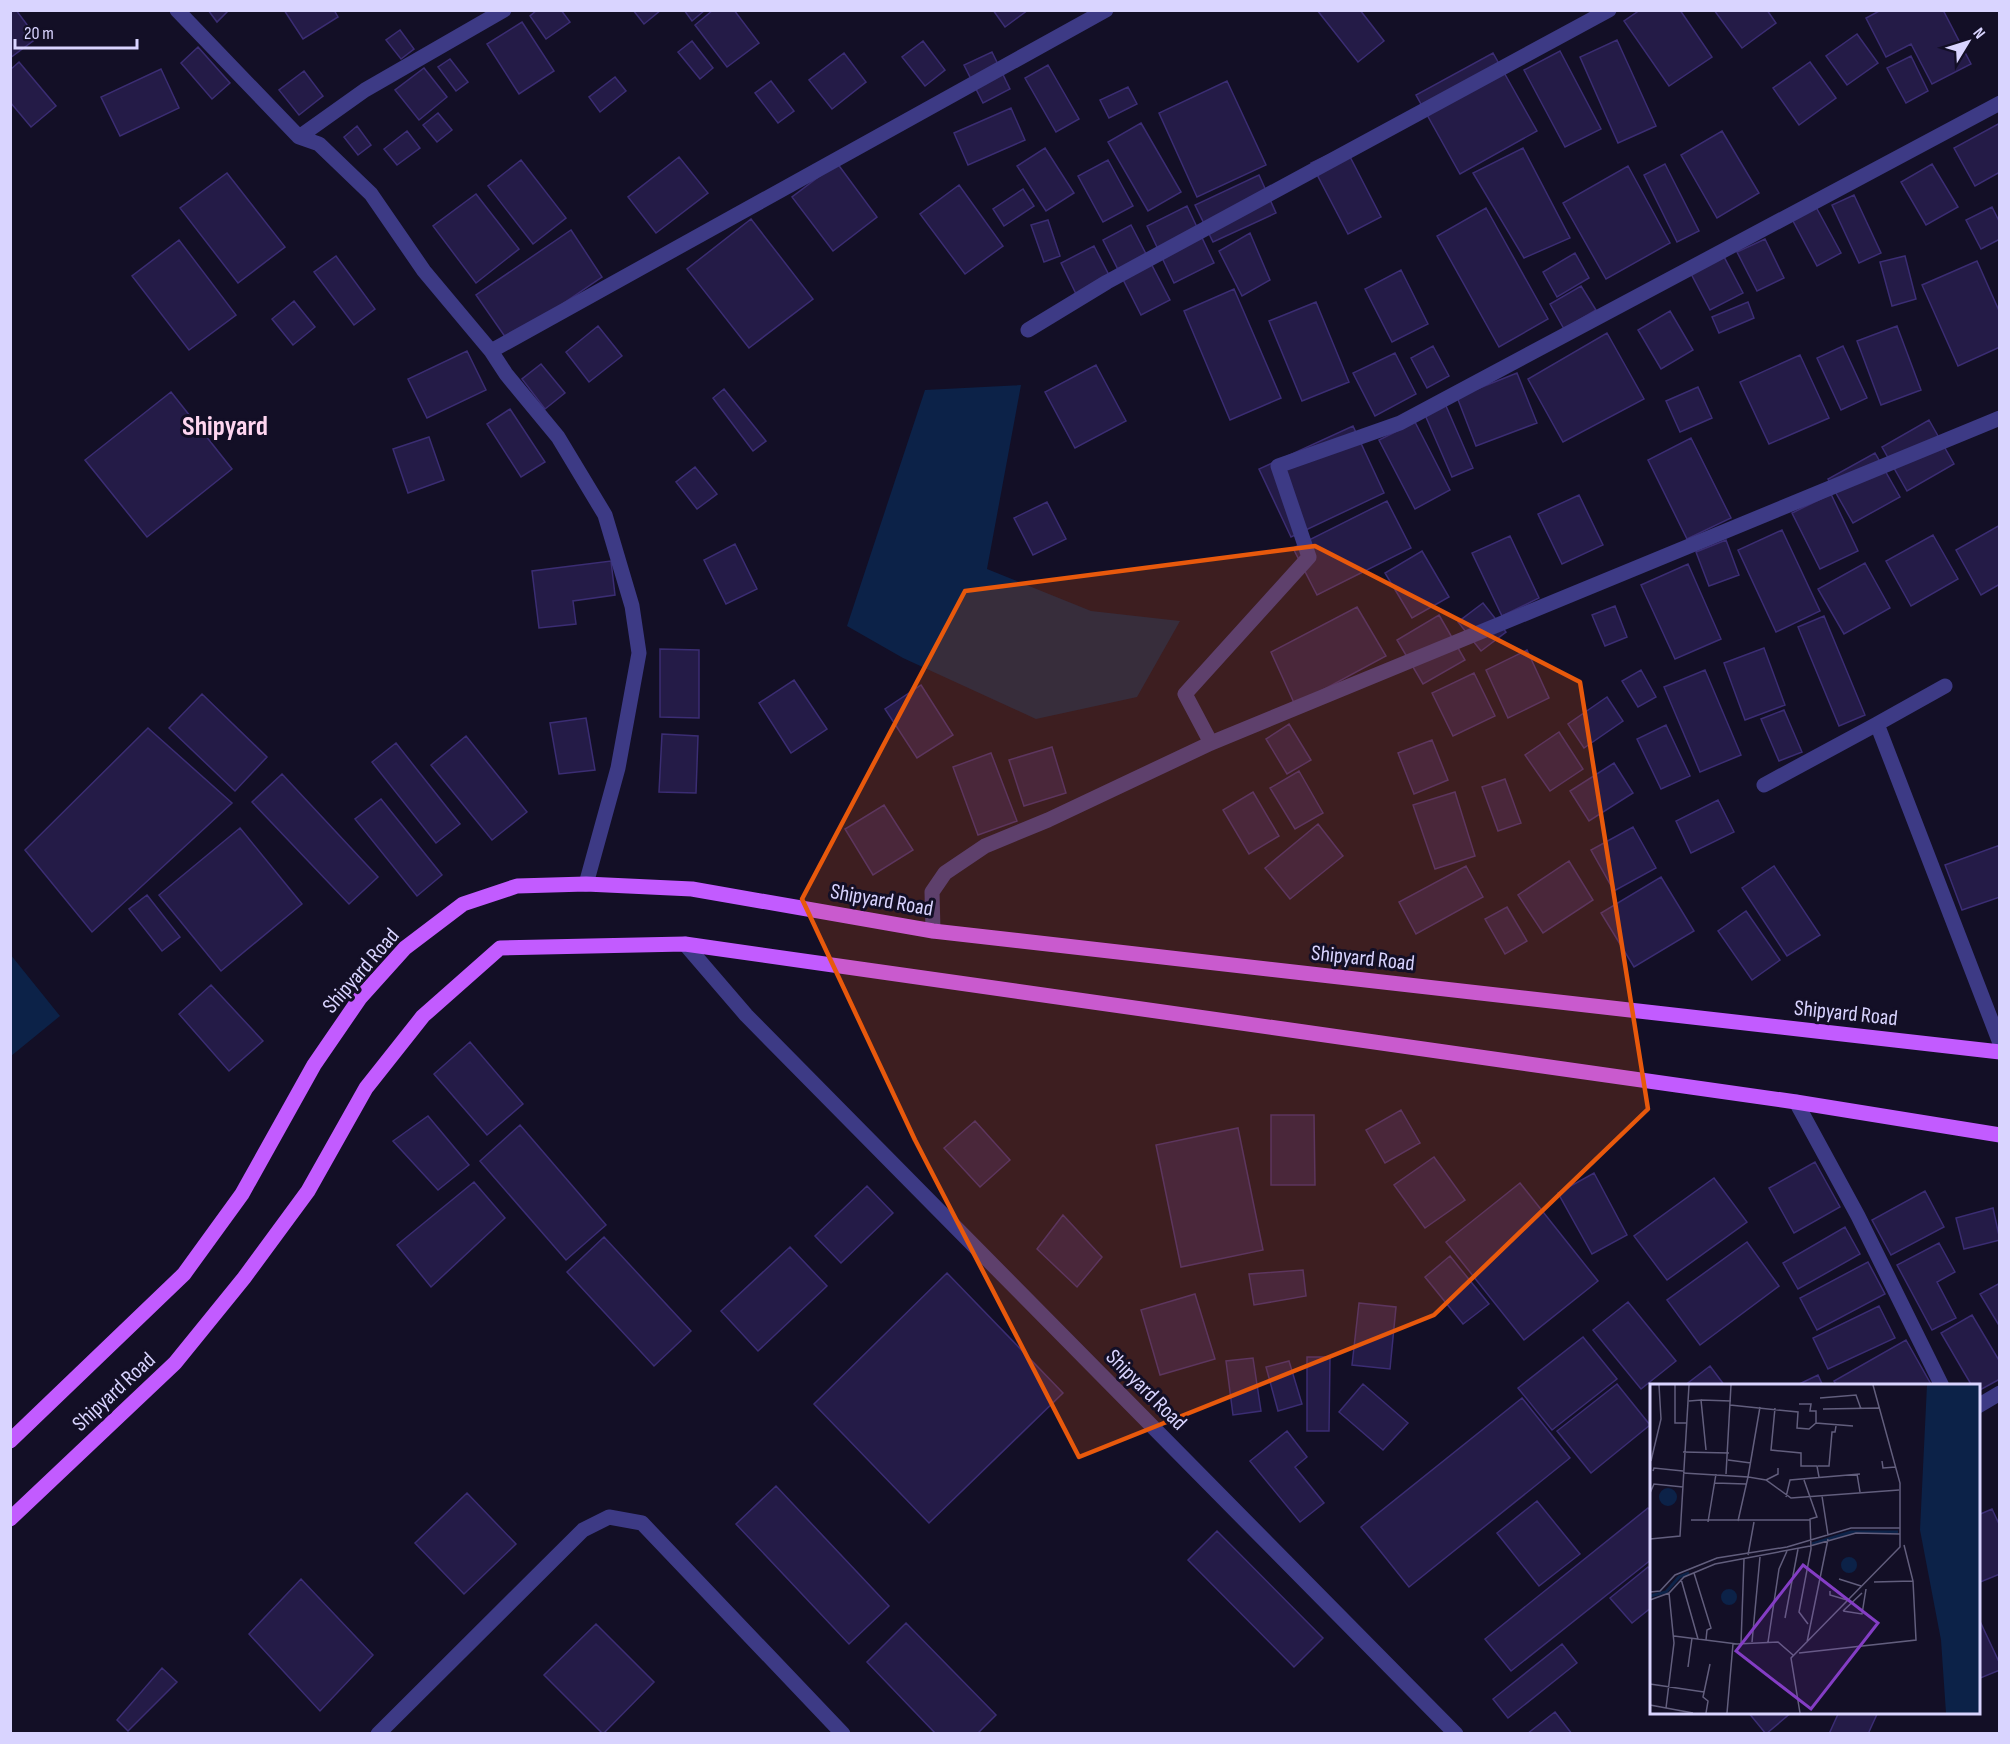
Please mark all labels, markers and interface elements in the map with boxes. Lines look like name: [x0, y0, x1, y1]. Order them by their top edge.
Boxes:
scale bar: [15, 12, 136, 50]
north arrow: [1938, 12, 1998, 72]
text: 20 m: [24, 23, 54, 44]
text: N: [1969, 24, 1989, 43]
district label: Shipyard: [182, 410, 268, 443]
street label: Shipyard Road: [828, 878, 935, 923]
street label: Shipyard Road: [317, 923, 405, 1019]
street label: Shipyard Road: [1310, 940, 1416, 977]
street label: Shipyard Road: [1793, 995, 1899, 1032]
street label: Shipyard Road: [1100, 1344, 1192, 1436]
street label: Shipyard Road: [67, 1347, 161, 1437]
inset map: [1650, 1384, 1980, 1714]

